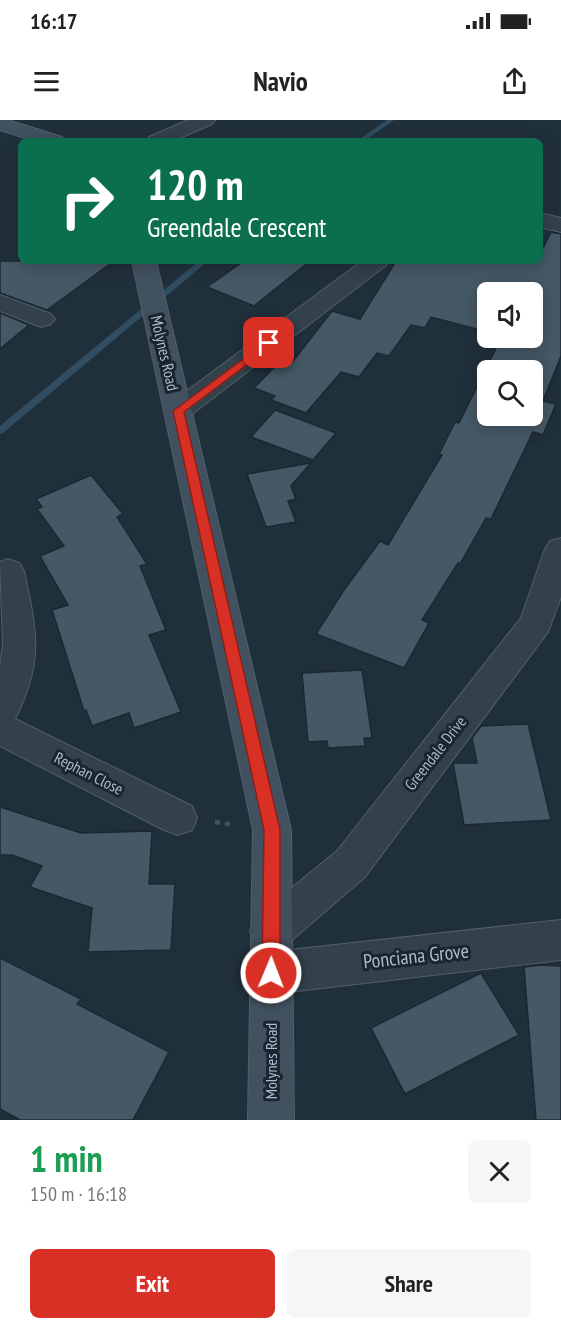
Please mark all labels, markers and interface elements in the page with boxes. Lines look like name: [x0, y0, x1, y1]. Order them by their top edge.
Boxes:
text: 16:17: [30, 7, 78, 35]
text: Navio: [253, 64, 308, 98]
icon: menu: [30, 65, 63, 98]
icon: share: [498, 65, 531, 98]
text: 120 m: [147, 157, 244, 212]
icon: right: [48, 162, 126, 240]
text: Greendale Crescent: [147, 210, 327, 244]
map controls: [477, 282, 543, 426]
button: sound: [477, 282, 543, 348]
street label: Molynes Road: [147, 313, 183, 393]
pin: [243, 317, 294, 368]
icon: arrive: [252, 326, 285, 359]
button: search: [477, 360, 543, 426]
street label: Greendale Drive: [400, 712, 470, 794]
street label: Rephan Close: [51, 747, 127, 799]
street label: Ponciana Grove: [362, 938, 470, 974]
position arrow: [239, 941, 303, 1005]
street label: Molynes Road: [261, 1023, 281, 1099]
text: 1 min: [30, 1135, 103, 1182]
button: close: [468, 1140, 531, 1203]
text: 150 m · 16:18: [30, 1181, 127, 1207]
button: Exit: [30, 1249, 275, 1318]
button: Share: [287, 1249, 531, 1318]

